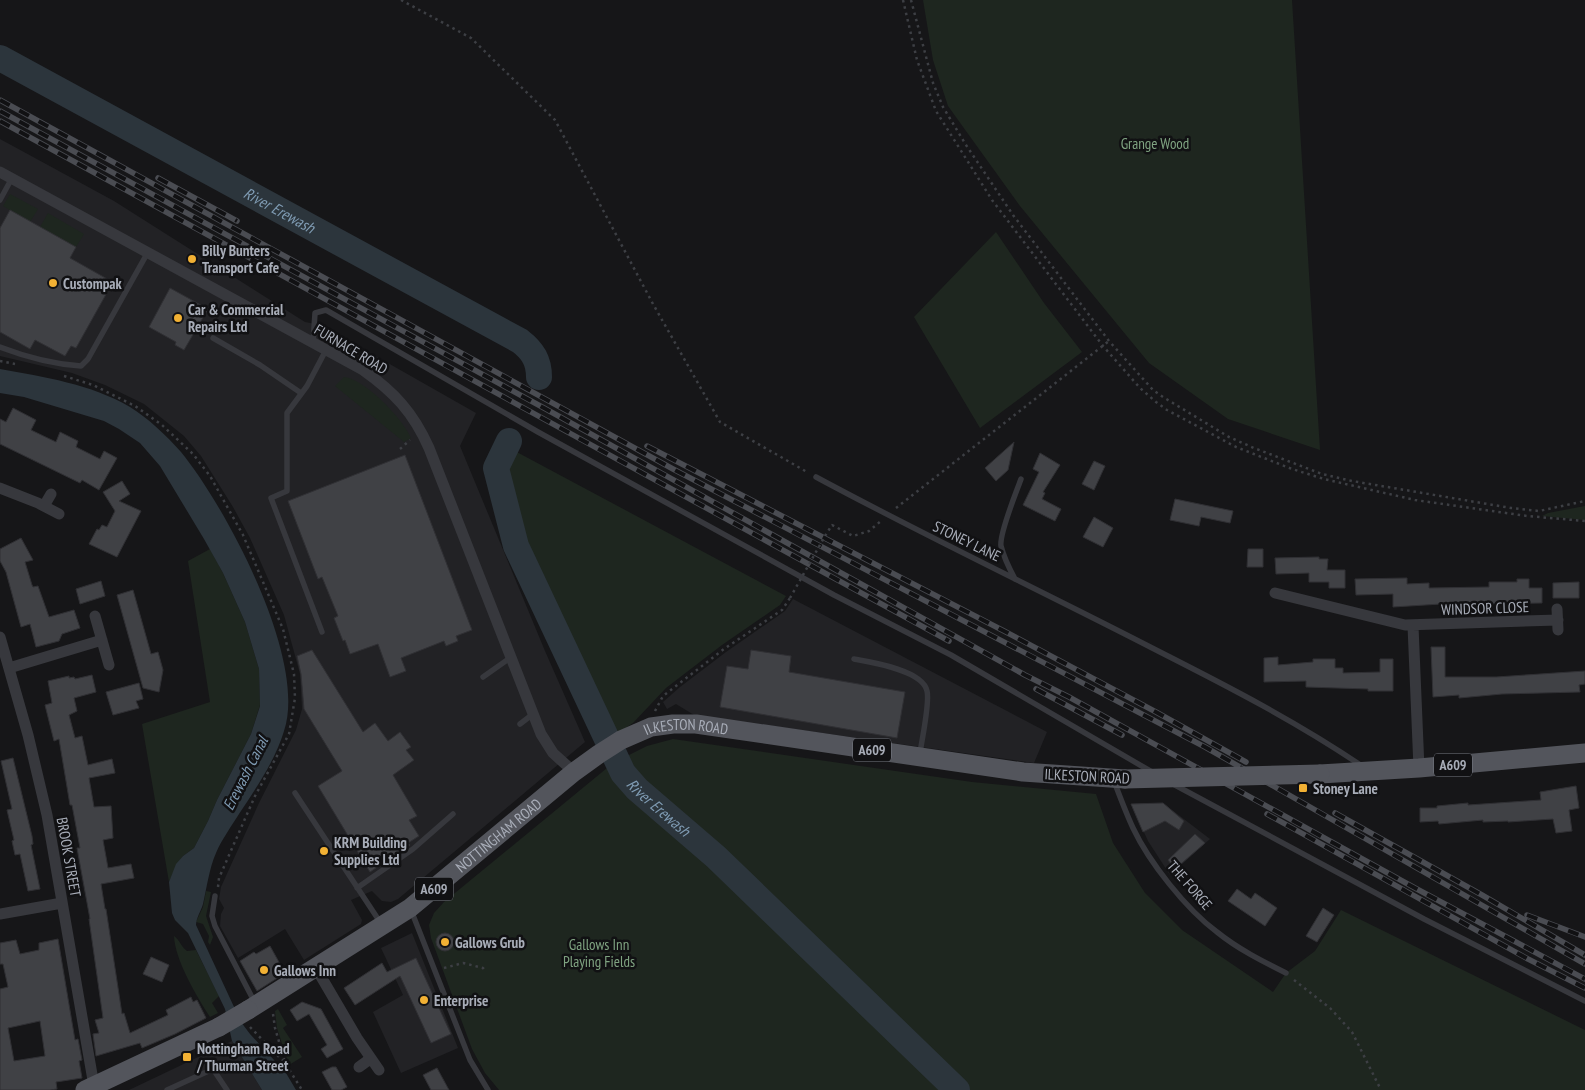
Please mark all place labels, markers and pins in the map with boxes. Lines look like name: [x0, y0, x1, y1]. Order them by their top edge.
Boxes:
place label: Billy Bunters Transport Cafe: [202, 241, 279, 277]
marker: Billy Bunters Transport Cafe: [186, 253, 198, 265]
place label: Custompak: [63, 274, 123, 293]
marker: Custompak: [47, 277, 59, 289]
place label: Car & Commercial Repairs Ltd: [188, 300, 284, 336]
marker: Car & Commercial Repairs Ltd: [172, 312, 184, 324]
place label: Stoney Lane: [1313, 779, 1378, 798]
marker: Stoney Lane: [1297, 782, 1309, 794]
place label: KRM Building Supplies Ltd: [334, 833, 407, 869]
marker: KRM Building Supplies Ltd: [318, 845, 330, 857]
place label: Gallows Grub: [455, 933, 525, 952]
marker: Gallows Grub: [439, 936, 451, 948]
place label: Gallows Inn: [274, 961, 336, 980]
marker: Gallows Inn: [258, 964, 270, 976]
place label: Enterprise: [434, 991, 489, 1010]
marker: Enterprise: [418, 994, 430, 1006]
place label: Nottingham Road / Thurman Street: [196, 1039, 290, 1075]
marker: Nottingham Road / Thurman Street: [181, 1051, 193, 1063]

